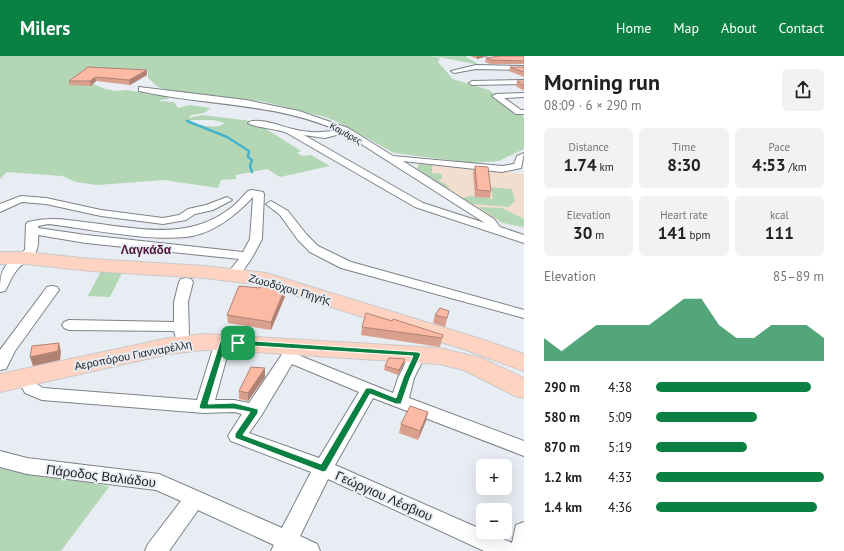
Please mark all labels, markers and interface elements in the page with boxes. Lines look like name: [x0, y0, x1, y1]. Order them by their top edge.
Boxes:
text: Milers: [20, 16, 70, 40]
text: Home: [616, 19, 651, 37]
text: Map: [673, 19, 699, 37]
text: About: [721, 19, 757, 37]
text: Contact: [779, 19, 824, 37]
text: Morning run: [544, 68, 660, 96]
button: share: [782, 69, 824, 111]
text: 08:09 · 6 × 290 m: [544, 97, 641, 114]
street label: Καμάρες: [328, 120, 364, 147]
text: Distance: [569, 140, 609, 154]
text: Time: [672, 140, 696, 154]
text: Pace: [769, 140, 790, 154]
text: 1.74: [564, 154, 597, 176]
text: 8:30: [667, 154, 701, 176]
text: 4:53: [752, 154, 786, 176]
text: km: [597, 160, 614, 174]
text: /km: [786, 160, 807, 174]
text: Elevation: [567, 208, 611, 222]
text: Heart rate: [660, 208, 708, 222]
text: kcal: [770, 208, 789, 222]
text: 30: [573, 222, 592, 244]
text: 141: [658, 222, 687, 244]
text: 111: [765, 222, 794, 244]
text: m: [592, 228, 604, 242]
text: bpm: [687, 228, 710, 242]
district label: Λαγκάδα: [121, 242, 172, 257]
text: Elevation: [544, 268, 596, 285]
text: 85–89 m: [773, 268, 824, 285]
street label: Ζωοδόχου Πηγής: [247, 271, 333, 307]
pin: [221, 326, 255, 360]
icon: arrive: [227, 332, 249, 354]
street label: Αεροπόρου Γιανναρέλλη: [73, 337, 193, 373]
text: 290 m: [544, 379, 580, 396]
text: 4:38: [608, 379, 632, 396]
text: 580 m: [544, 409, 580, 426]
text: 5:09: [608, 409, 632, 426]
text: 870 m: [544, 439, 580, 456]
text: 5:19: [608, 439, 632, 456]
map controls: [476, 459, 512, 539]
button: +: [476, 459, 512, 495]
street label: Πάροδος Βαλιάδου: [45, 461, 157, 491]
street label: Γεώργιου Λέσβιου: [333, 467, 435, 525]
text: 1.2 km: [544, 469, 582, 486]
text: 4:33: [608, 469, 632, 486]
text: 1.4 km: [544, 499, 582, 516]
text: 4:36: [608, 499, 632, 516]
button: −: [476, 503, 512, 539]

